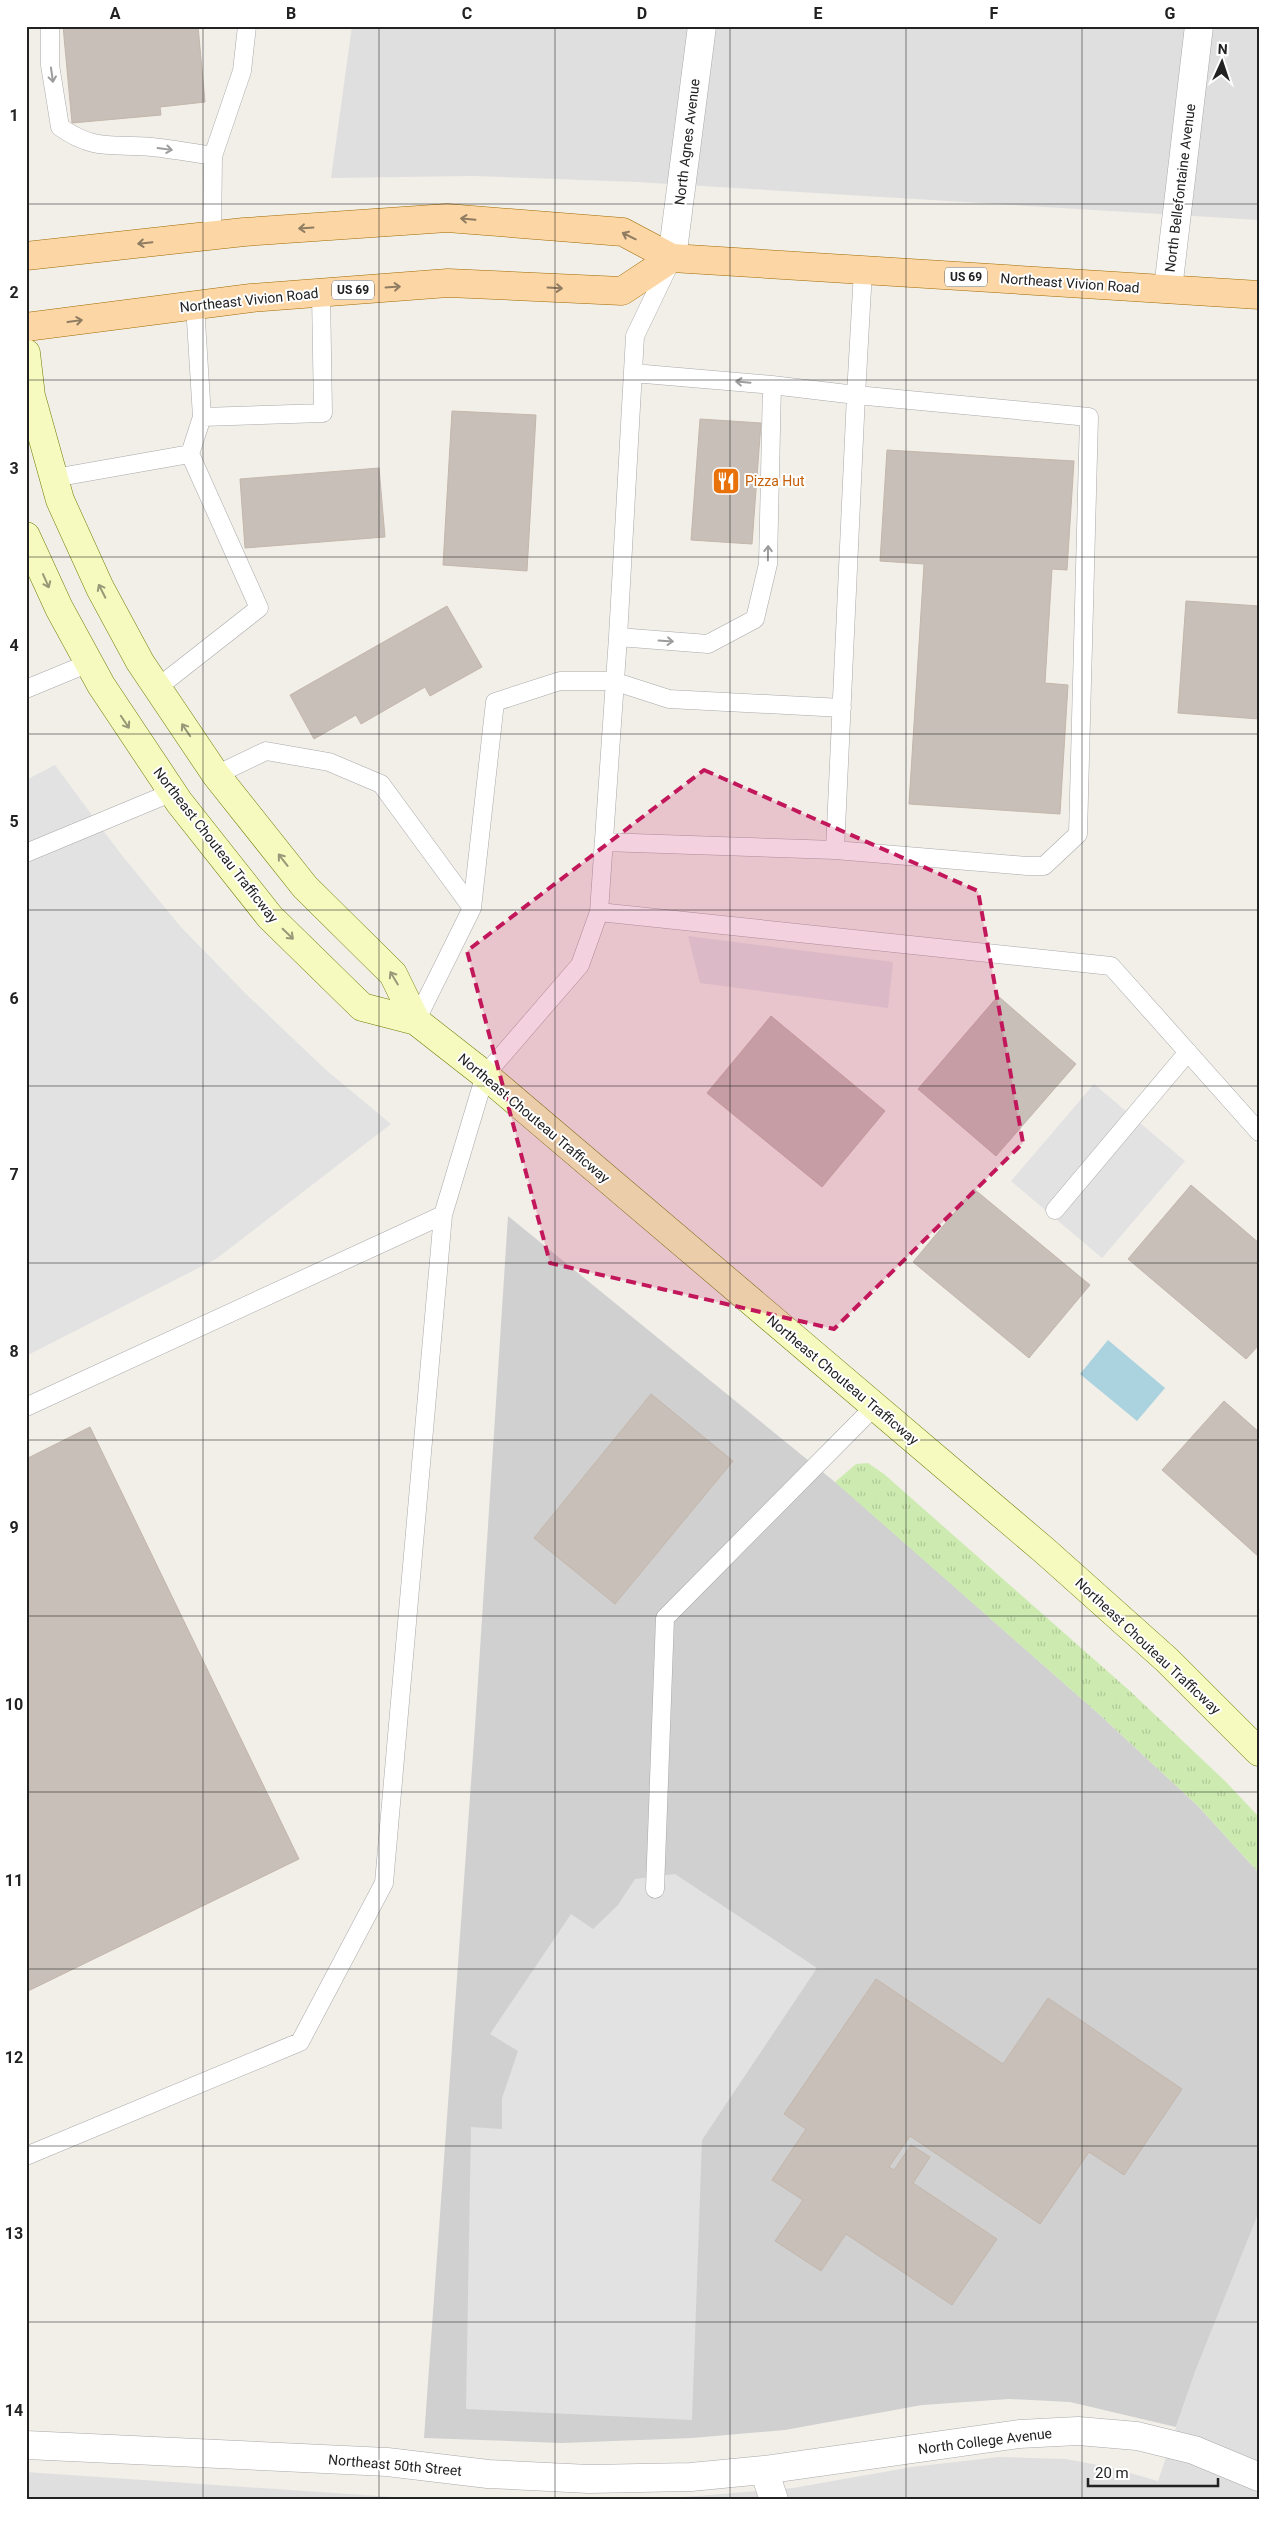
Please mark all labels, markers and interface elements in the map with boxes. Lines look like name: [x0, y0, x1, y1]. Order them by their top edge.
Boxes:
text: A: [110, 4, 121, 23]
text: B: [286, 4, 296, 23]
text: C: [462, 4, 472, 23]
text: D: [637, 4, 647, 23]
text: E: [814, 4, 823, 23]
text: F: [990, 4, 999, 23]
text: G: [1165, 4, 1176, 23]
north arrow: [1198, 38, 1248, 88]
text: N: [1217, 41, 1228, 57]
one-way arrow: [47, 66, 57, 82]
street label: North Agnes Avenue: [671, 78, 703, 206]
street label: North Bellefontaine Avenue: [1162, 103, 1198, 273]
text: 1: [9, 106, 19, 125]
one-way arrow: [156, 144, 172, 154]
one-way arrow: [461, 215, 477, 224]
one-way arrow: [299, 223, 315, 232]
one-way arrow: [622, 231, 637, 241]
one-way arrow: [137, 239, 153, 248]
road number: US 69: [945, 268, 987, 286]
street label: Northeast Vivion Road: [1000, 270, 1140, 296]
road number: US 69: [332, 280, 374, 300]
text: 2: [9, 283, 19, 302]
one-way arrow: [384, 283, 400, 292]
one-way arrow: [547, 284, 563, 293]
street label: Northeast Vivion Road: [179, 285, 319, 315]
one-way arrow: [66, 316, 82, 326]
one-way arrow: [735, 378, 751, 387]
text: 3: [9, 459, 19, 478]
restaurant icon: Pizza Hut: [711, 466, 741, 496]
place label: Pizza Hut: [745, 473, 805, 489]
one-way arrow: [763, 545, 773, 562]
one-way arrow: [42, 573, 52, 588]
one-way arrow: [97, 584, 106, 599]
text: 4: [9, 636, 19, 655]
one-way arrow: [658, 636, 674, 646]
one-way arrow: [120, 715, 130, 729]
one-way arrow: [181, 723, 191, 737]
street label: Northeast Chouteau Trafficway: [150, 764, 282, 926]
text: 5: [9, 812, 19, 831]
one-way arrow: [278, 854, 289, 867]
one-way arrow: [281, 928, 294, 940]
one-way arrow: [389, 971, 399, 985]
text: 6: [9, 989, 19, 1008]
street label: Northeast Chouteau Trafficway: [455, 1050, 613, 1186]
text: 7: [9, 1165, 19, 1184]
street label: Northeast Chouteau Trafficway: [764, 1312, 922, 1448]
text: 8: [9, 1342, 19, 1361]
text: 9: [9, 1518, 19, 1537]
street label: Northeast Chouteau Trafficway: [1072, 1574, 1224, 1718]
text: 10: [5, 1695, 23, 1714]
text: 11: [5, 1871, 23, 1890]
text: 12: [5, 2048, 23, 2067]
text: 13: [5, 2224, 23, 2243]
text: 14: [5, 2401, 23, 2420]
street label: North College Avenue: [917, 2425, 1053, 2457]
street label: Northeast 50th Street: [328, 2451, 463, 2479]
scale bar: [1088, 2456, 1218, 2488]
text: 20 m: [1095, 2464, 1129, 2482]

